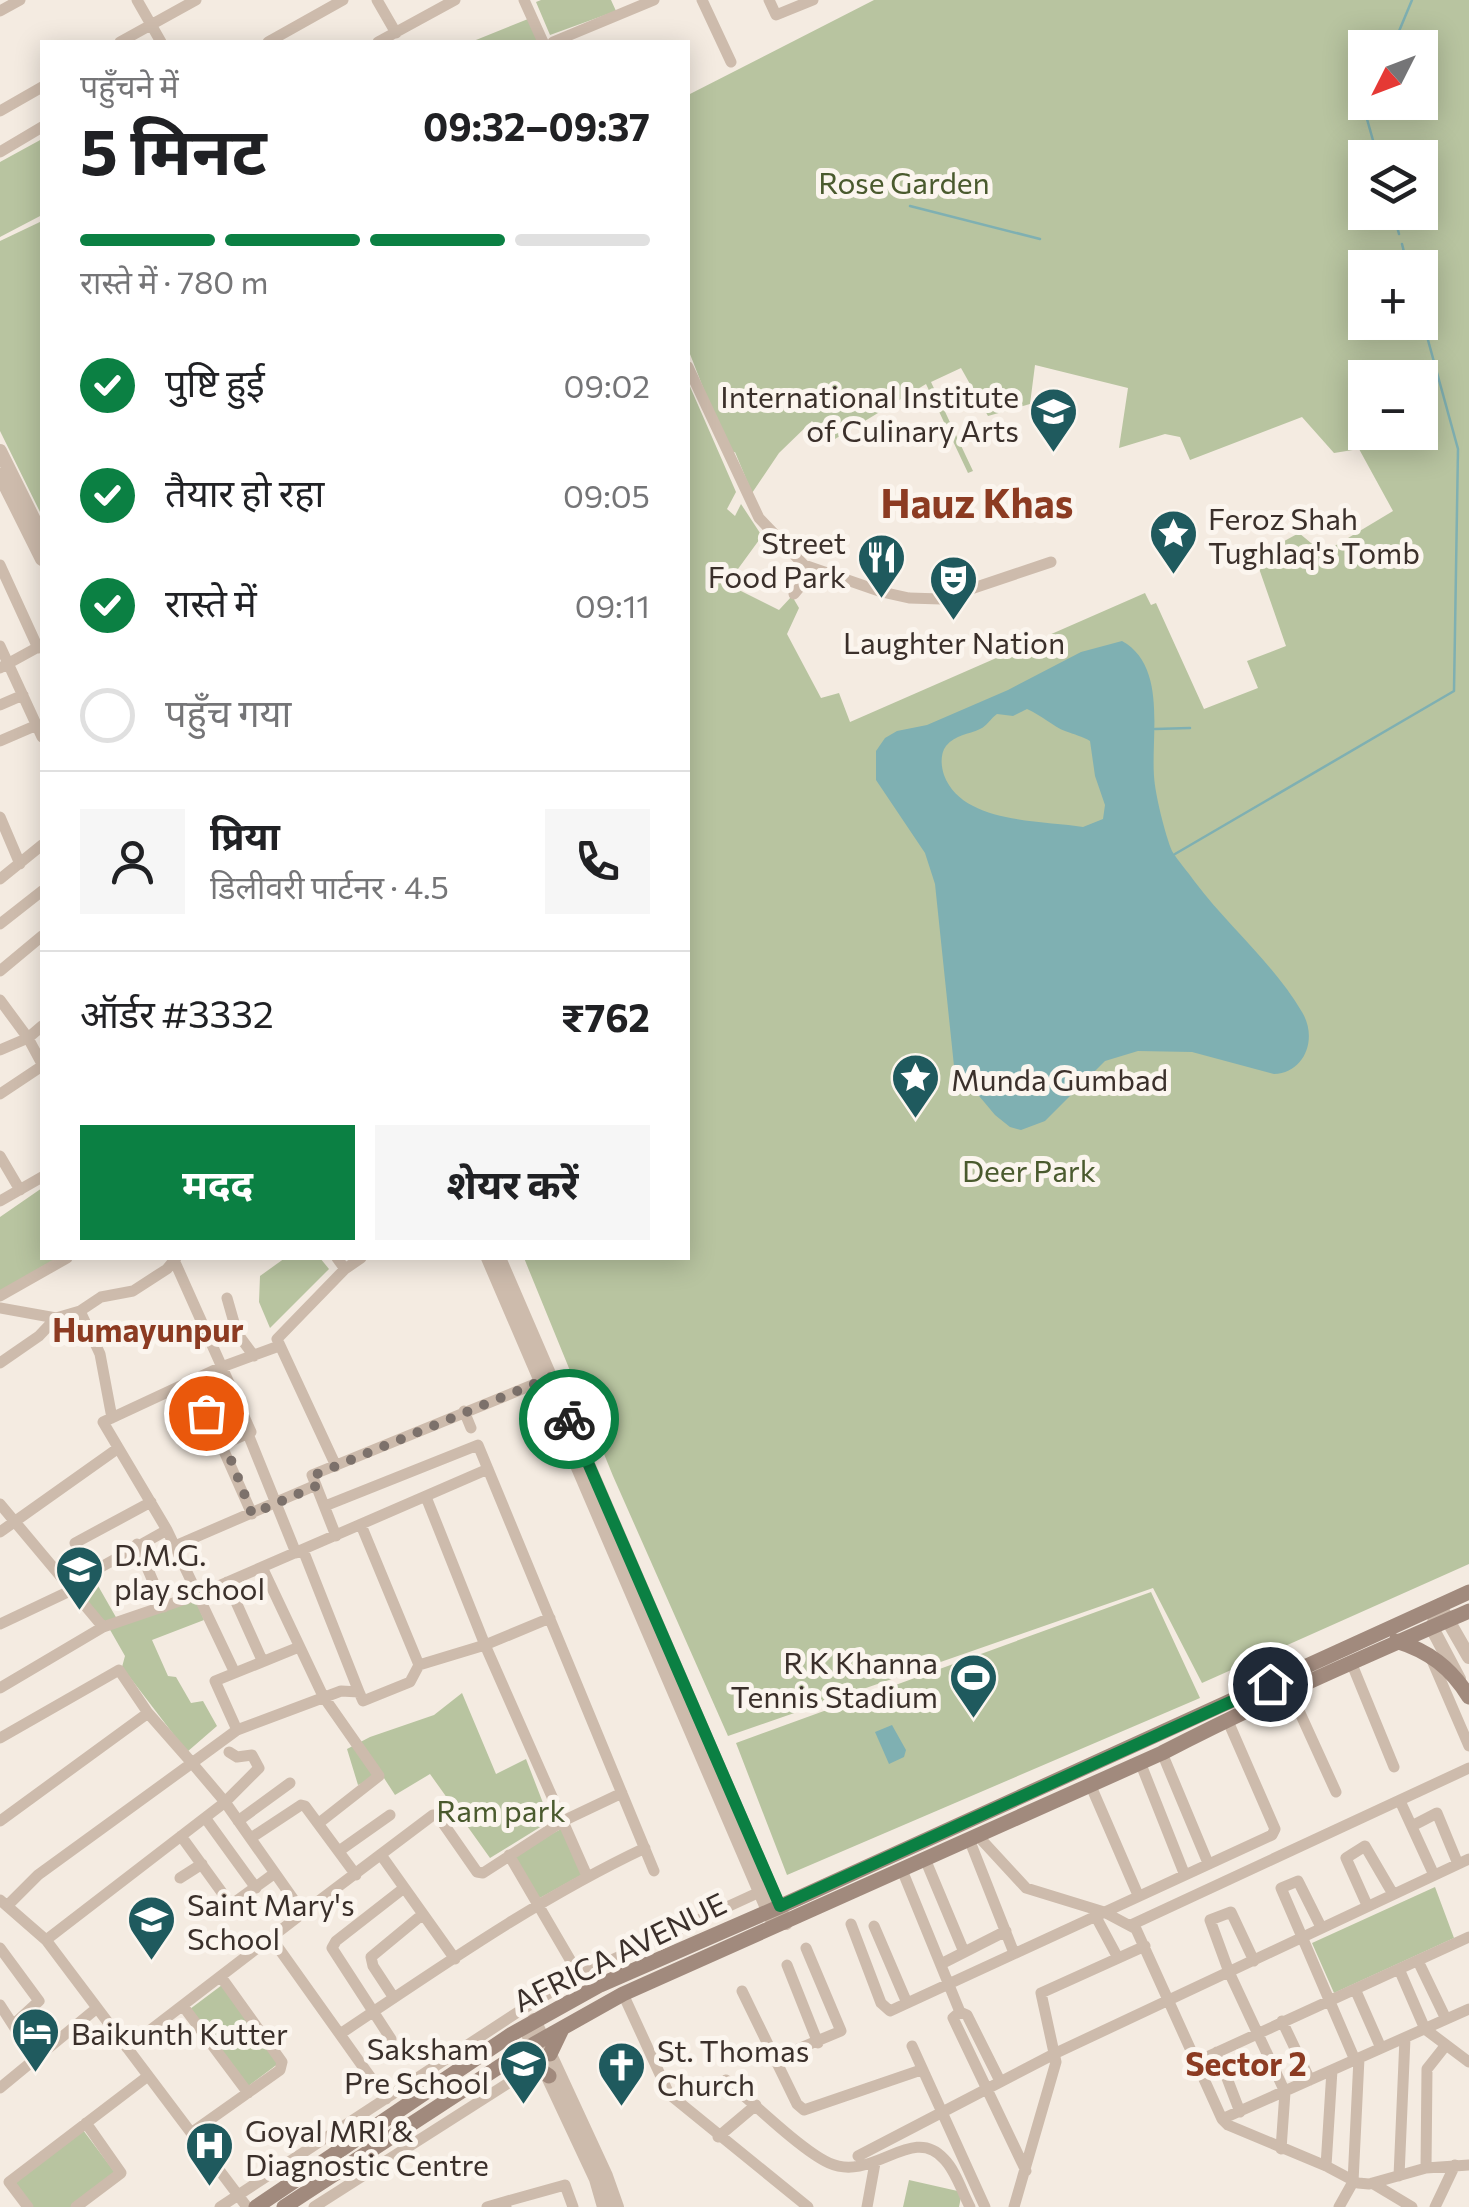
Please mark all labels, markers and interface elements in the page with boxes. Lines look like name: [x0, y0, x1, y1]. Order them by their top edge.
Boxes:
north arrow: [1348, 30, 1438, 120]
map controls: [1348, 30, 1438, 450]
text: पहुँचने में: [80, 65, 179, 105]
text: 09:32–09:37: [423, 102, 650, 149]
text: 5 मिनट: [80, 109, 267, 188]
button: layers: [1348, 140, 1438, 230]
park label: Rose Garden: [818, 163, 990, 200]
button: +: [1348, 250, 1438, 340]
text: रास्ते में · 780 m: [80, 261, 268, 301]
icon: check: [80, 358, 135, 413]
text: पुष्टि हुई: [165, 358, 265, 405]
button: −: [1348, 360, 1438, 450]
text: 09:02: [564, 365, 650, 405]
place label: International Institute of Culinary Arts: [720, 377, 1019, 448]
school or university icon: International Institute of Culinary Arts: [1028, 386, 1080, 454]
icon: check: [80, 468, 135, 523]
text: तैयार हो रहा: [165, 468, 324, 515]
text: 09:05: [563, 475, 650, 515]
district label: Hauz Khas: [881, 477, 1073, 526]
place label: Feroz Shah Tughlaq's Tomb: [1208, 499, 1420, 570]
place icon: Feroz Shah Tughlaq's Tomb: [1147, 508, 1199, 576]
place label: Street Food Park: [708, 523, 846, 594]
restaurant icon: Street Food Park: [855, 532, 907, 600]
theatre icon: Laughter Nation: [928, 554, 980, 622]
icon: check: [80, 578, 135, 633]
text: रास्ते में: [165, 578, 257, 625]
text: 09:11: [575, 585, 650, 625]
place label: Laughter Nation: [843, 623, 1065, 660]
text: पहुँच गया: [165, 688, 291, 735]
button: person: [80, 809, 185, 914]
button: phone: [545, 809, 650, 914]
text: प्रिया: [210, 811, 280, 858]
text: डिलीवरी पार्टनर · 4.5: [210, 866, 449, 906]
text: ऑर्डर #3332: [80, 989, 274, 1036]
text: ₹762: [561, 993, 650, 1040]
place icon: Munda Gumbad: [890, 1052, 942, 1120]
place label: Munda Gumbad: [951, 1060, 1168, 1097]
button: मदद: [80, 1125, 355, 1240]
button: शेयर करें: [375, 1125, 650, 1240]
park label: Deer Park: [962, 1151, 1096, 1188]
district label: Humayunpur: [52, 1309, 244, 1349]
courier: [519, 1369, 619, 1469]
pin: [164, 1371, 249, 1456]
icon: bag: [179, 1386, 234, 1441]
icon: bike: [542, 1392, 597, 1447]
place label: D.M.G. play school: [114, 1535, 265, 1606]
school or university icon: D.M.G. play school: [53, 1544, 105, 1612]
pin: [1228, 1642, 1313, 1727]
place label: R K Khanna Tennis Stadium: [731, 1643, 938, 1714]
sports icon: R K Khanna Tennis Stadium: [947, 1652, 999, 1720]
icon: home: [1243, 1657, 1298, 1712]
park label: Ram park: [436, 1791, 566, 1828]
street label: AFRICA AVENUE: [506, 1883, 732, 2019]
place label: Saint Mary's School: [187, 1885, 355, 1956]
school or university icon: Saint Mary's School: [126, 1894, 178, 1962]
hotel icon: Baikunth Kutter: [10, 2006, 62, 2074]
place label: Baikunth Kutter: [71, 2014, 288, 2051]
place label: Saksham Pre School: [344, 2029, 489, 2100]
place label: St. Thomas Church: [657, 2031, 809, 2102]
school or university icon: Saksham Pre School: [498, 2038, 550, 2106]
church icon: St. Thomas Church: [596, 2040, 648, 2108]
district label: Sector 2: [1185, 2043, 1307, 2083]
place label: Goyal MRI & Diagnostic Centre: [245, 2111, 489, 2182]
hospital icon: Goyal MRI & Diagnostic Centre: [184, 2120, 236, 2188]

